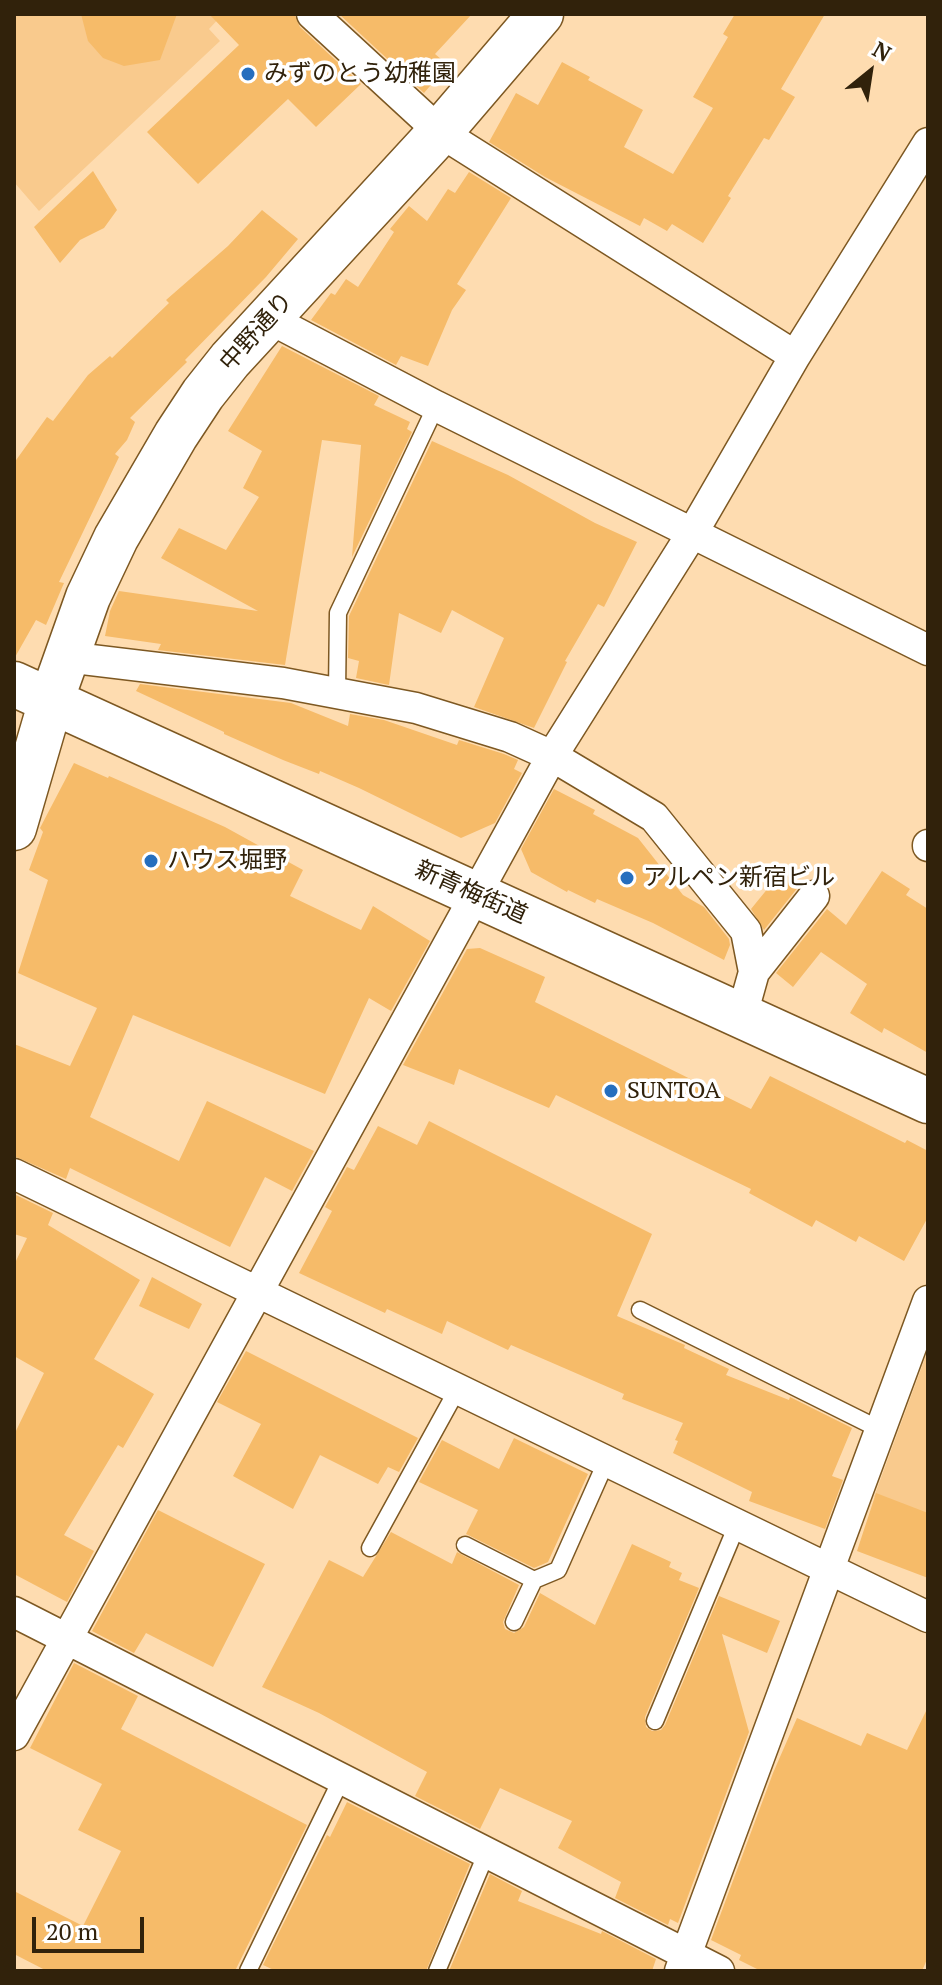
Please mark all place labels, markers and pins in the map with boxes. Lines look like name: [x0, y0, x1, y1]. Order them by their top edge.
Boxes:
place label: みずのとう幼稚園: [264, 60, 456, 88]
marker: みずのとう幼稚園: [239, 65, 257, 83]
place label: ハウス堀野: [167, 847, 287, 875]
marker: ハウス堀野: [142, 852, 160, 870]
place label: アルペン新宿ビル: [643, 864, 835, 892]
marker: アルペン新宿ビル: [618, 869, 636, 887]
place label: SUNTOA: [627, 1077, 721, 1105]
marker: SUNTOA: [602, 1082, 620, 1100]

